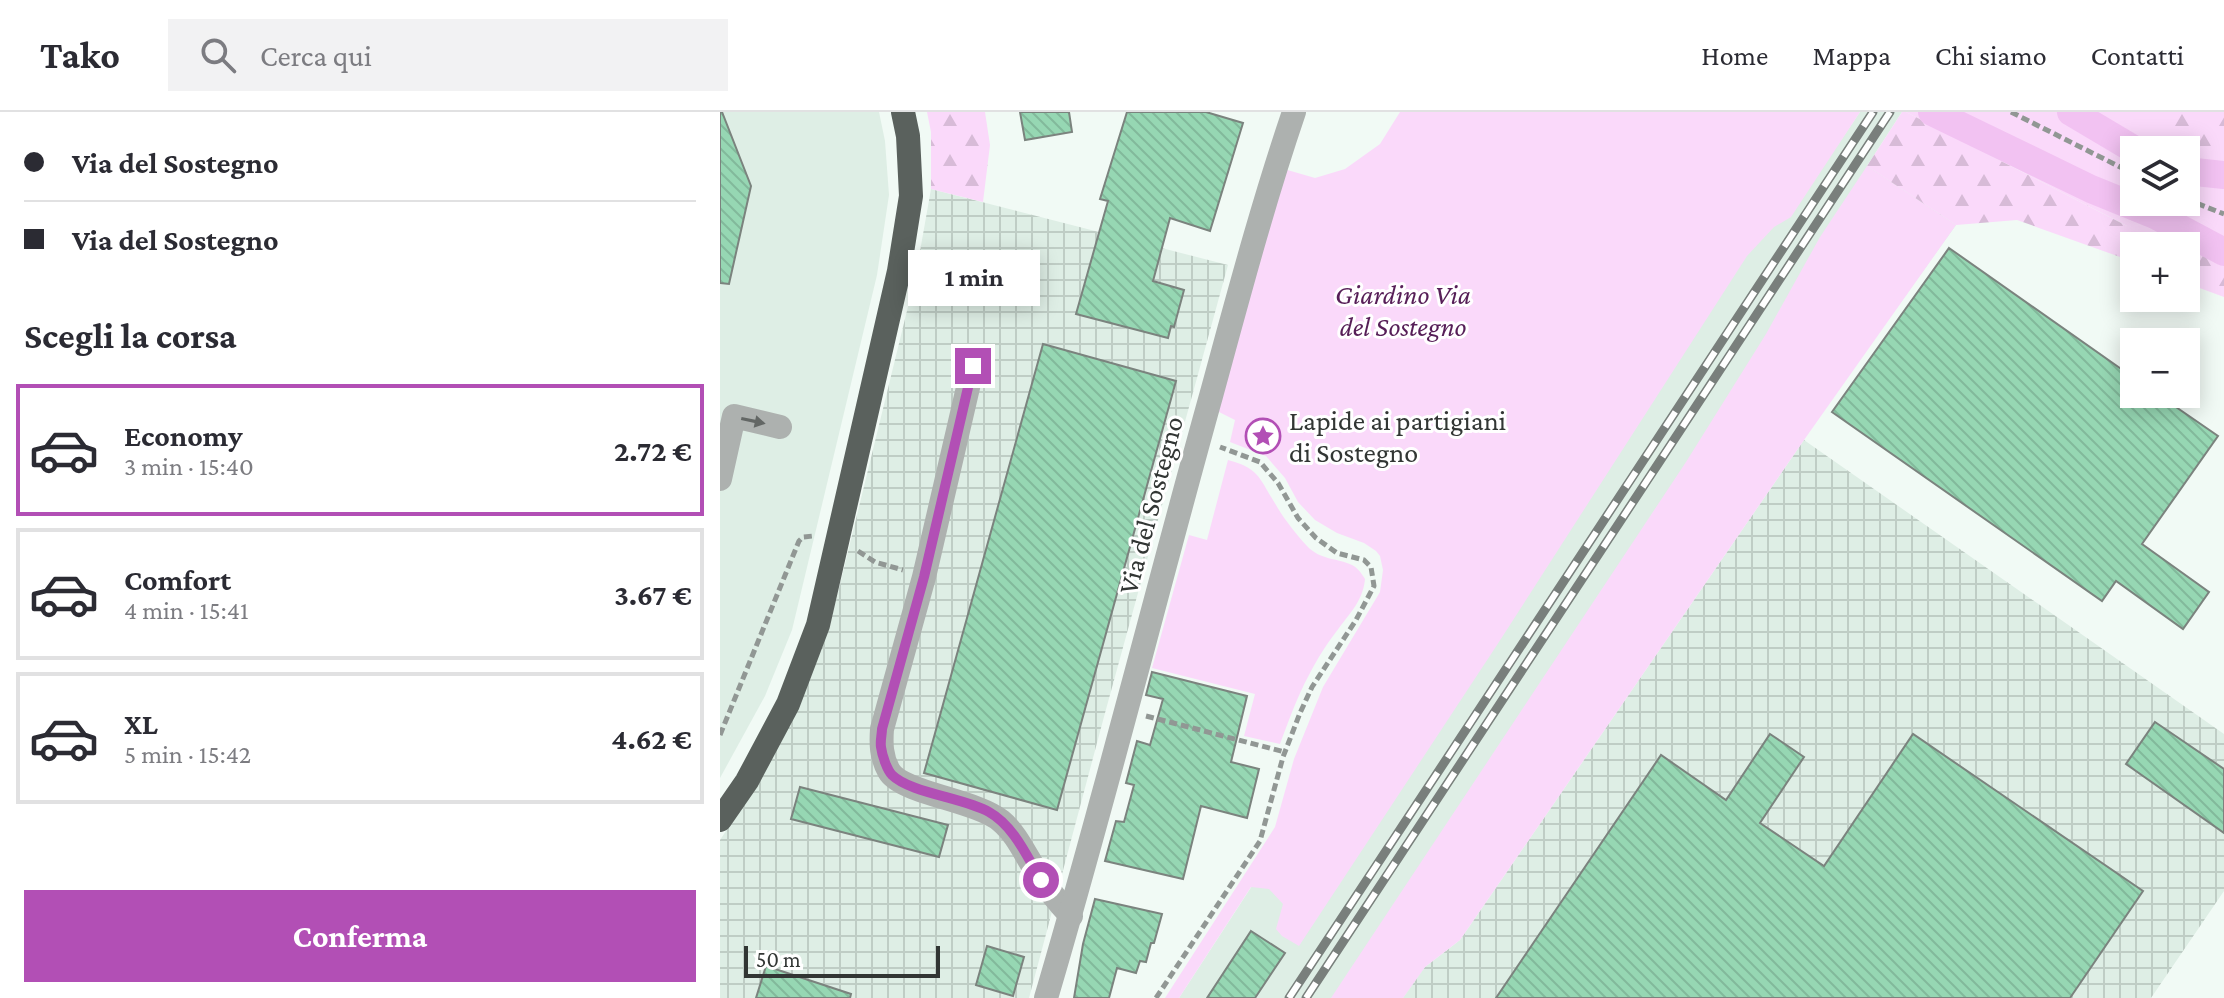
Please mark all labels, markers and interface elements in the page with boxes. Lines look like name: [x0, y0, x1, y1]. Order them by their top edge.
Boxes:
search box: [168, 19, 728, 91]
icon: search: [196, 33, 240, 77]
text: Tako: [40, 34, 120, 76]
text: Cerca qui: [260, 39, 372, 72]
text: Home: [1701, 40, 1768, 71]
text: Mappa: [1812, 40, 1891, 71]
text: Chi siamo: [1935, 40, 2047, 71]
text: Contatti: [2091, 40, 2184, 71]
map controls: [2120, 136, 2200, 408]
button: layers: [2120, 136, 2200, 216]
text: Via del Sostegno: [72, 146, 279, 179]
text: Via del Sostegno: [72, 223, 279, 256]
button: +: [2120, 232, 2200, 312]
callout: 1 min: [907, 250, 1039, 306]
text: 1 min: [944, 263, 1004, 292]
park label: Giardino Via del Sostegno: [1335, 279, 1471, 342]
text: Scegli la corsa: [24, 316, 237, 356]
button: −: [2120, 328, 2200, 408]
route end: [955, 348, 991, 384]
place label: Lapide ai partigiani di Sostegno: [1289, 405, 1506, 468]
street label: Via del Sostegno: [1112, 413, 1189, 597]
icon: car: [28, 414, 100, 486]
one-way arrow: [740, 415, 765, 428]
place icon: Lapide ai partigiani di Sostegno: [1244, 417, 1282, 455]
text: Economy: [124, 419, 243, 452]
text: 2.72 €: [614, 434, 692, 467]
text: 3 min · 15:40: [124, 452, 254, 481]
icon: car: [28, 558, 100, 630]
text: Comfort: [124, 563, 231, 596]
text: 3.67 €: [614, 578, 692, 611]
text: 4 min · 15:41: [124, 596, 249, 625]
icon: car: [28, 702, 100, 774]
text: XL: [124, 707, 158, 740]
text: 4.62 €: [611, 722, 692, 755]
text: 5 min · 15:42: [124, 740, 251, 769]
route start: [1023, 862, 1059, 898]
button: Conferma: [24, 890, 696, 982]
scale bar: [744, 942, 940, 978]
text: 50 m: [756, 947, 801, 972]

